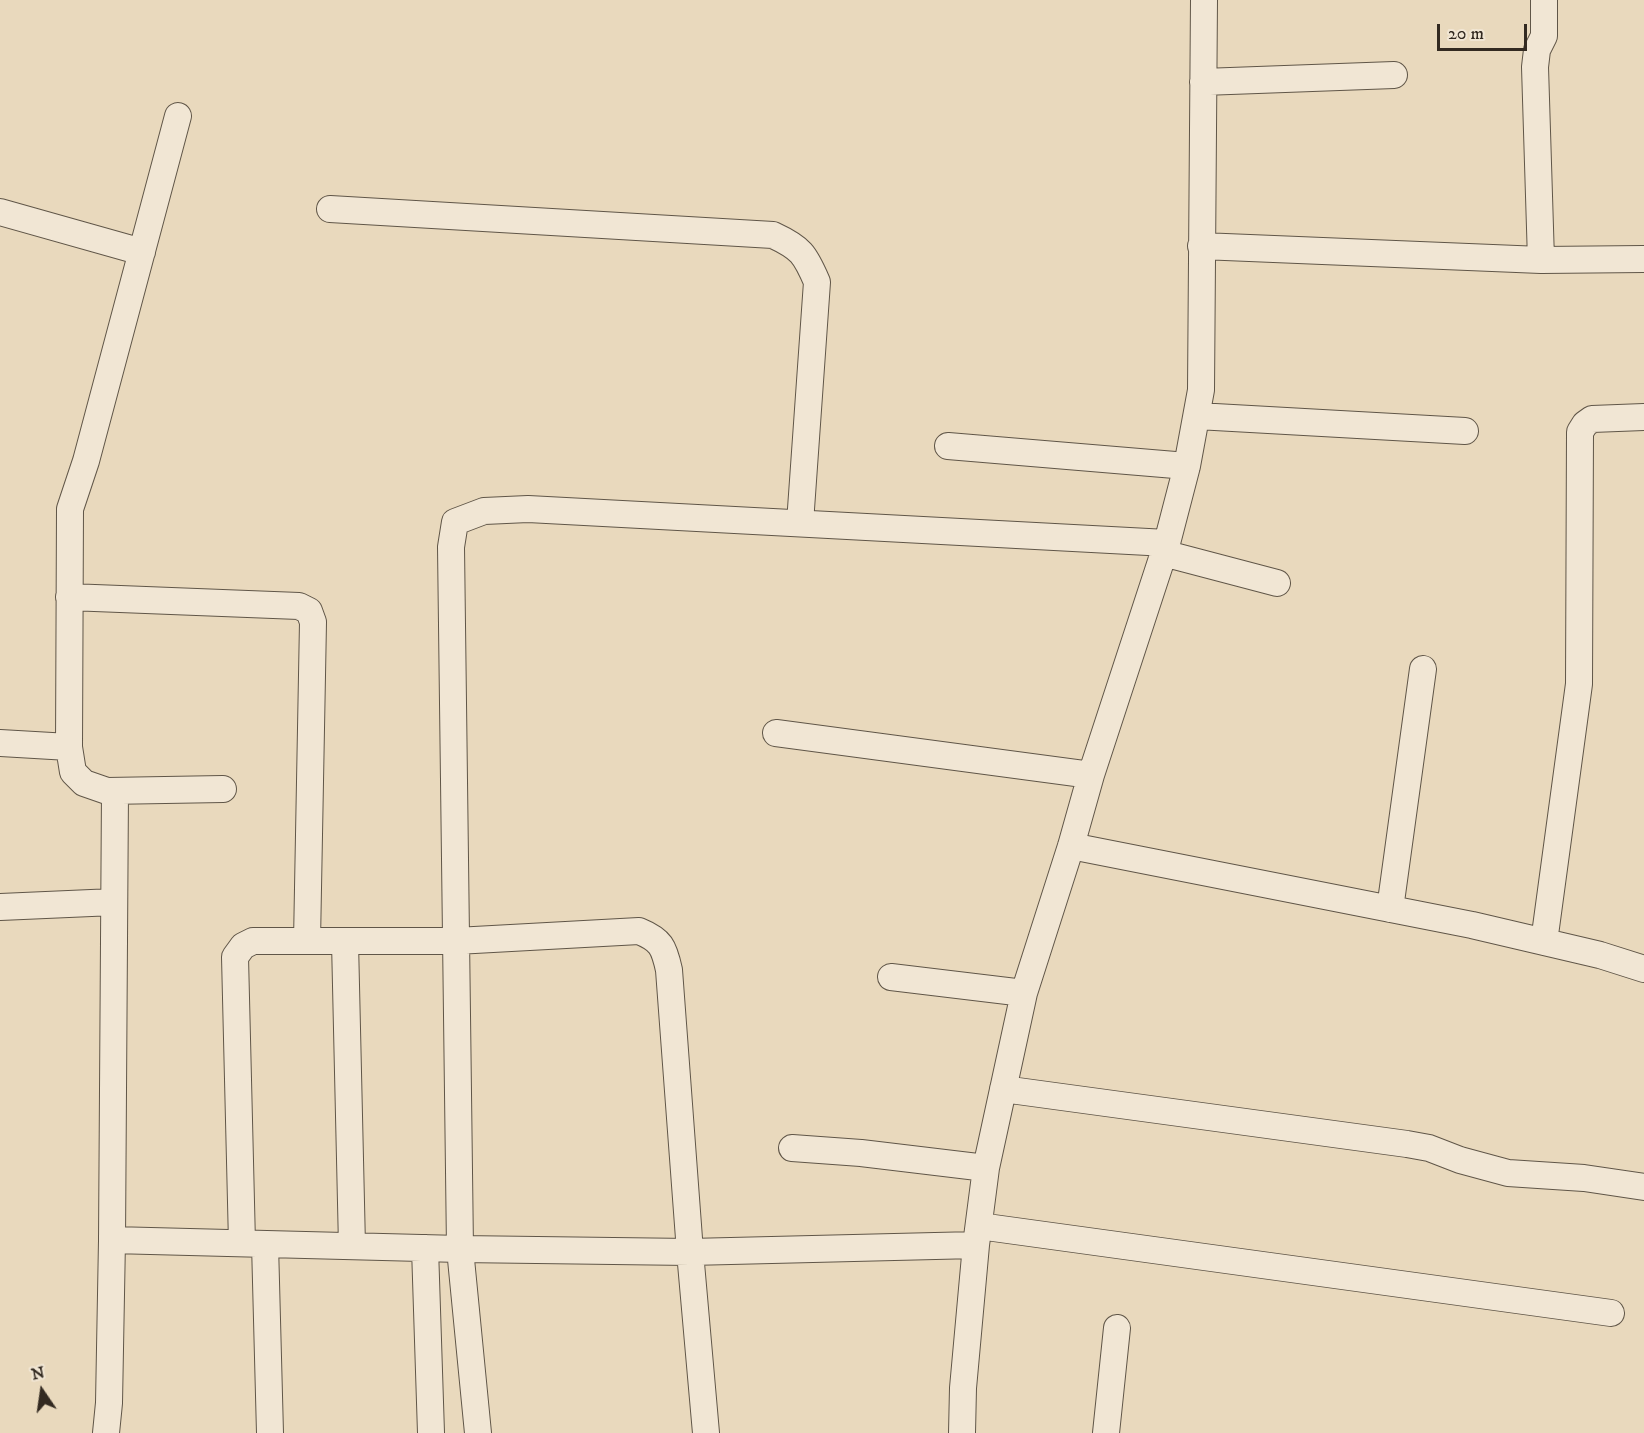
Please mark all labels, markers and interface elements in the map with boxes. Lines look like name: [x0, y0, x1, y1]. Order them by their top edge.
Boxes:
scale bar: [1440, 12, 1530, 50]
text: 20 m: [1448, 23, 1484, 45]
north arrow: [12, 1361, 72, 1421]
text: N: [29, 1362, 47, 1385]

